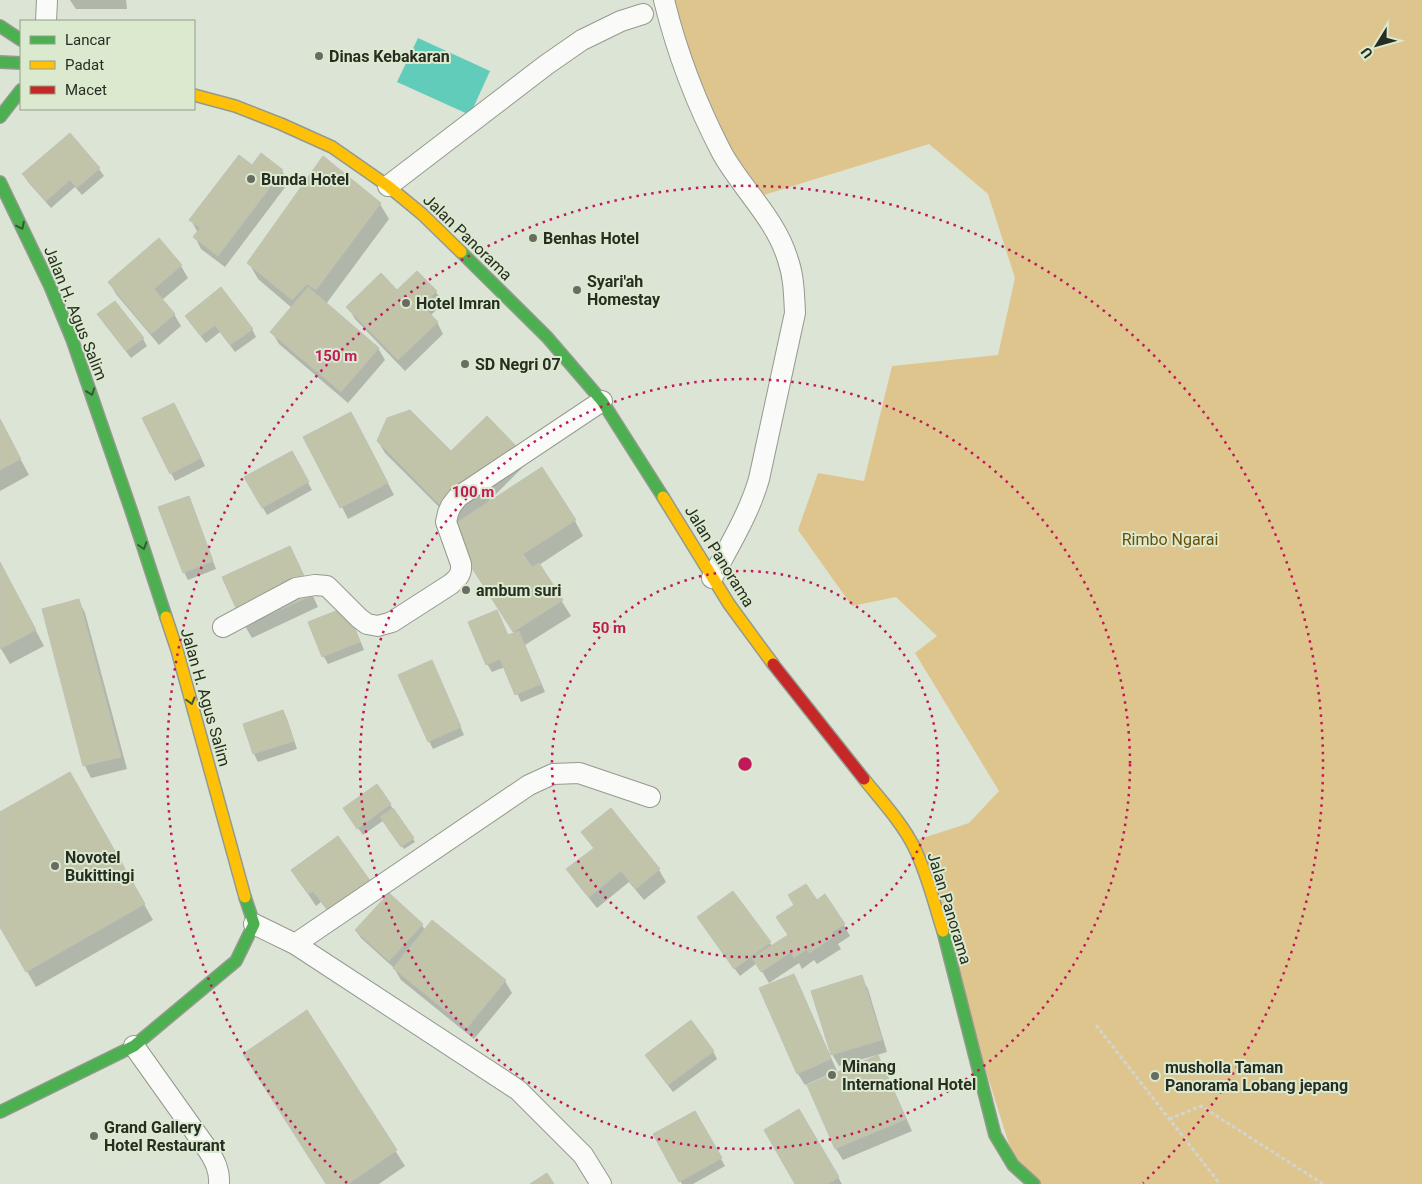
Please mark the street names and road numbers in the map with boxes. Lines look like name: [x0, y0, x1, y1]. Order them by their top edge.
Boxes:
street label: Jalan Panorama: [419, 190, 516, 285]
street label: Jalan H. Agus Salim: [40, 243, 111, 383]
street label: Jalan Panorama: [681, 502, 758, 611]
street label: Jalan H. Agus Salim: [177, 626, 234, 768]
street label: Jalan Panorama: [923, 850, 976, 966]

